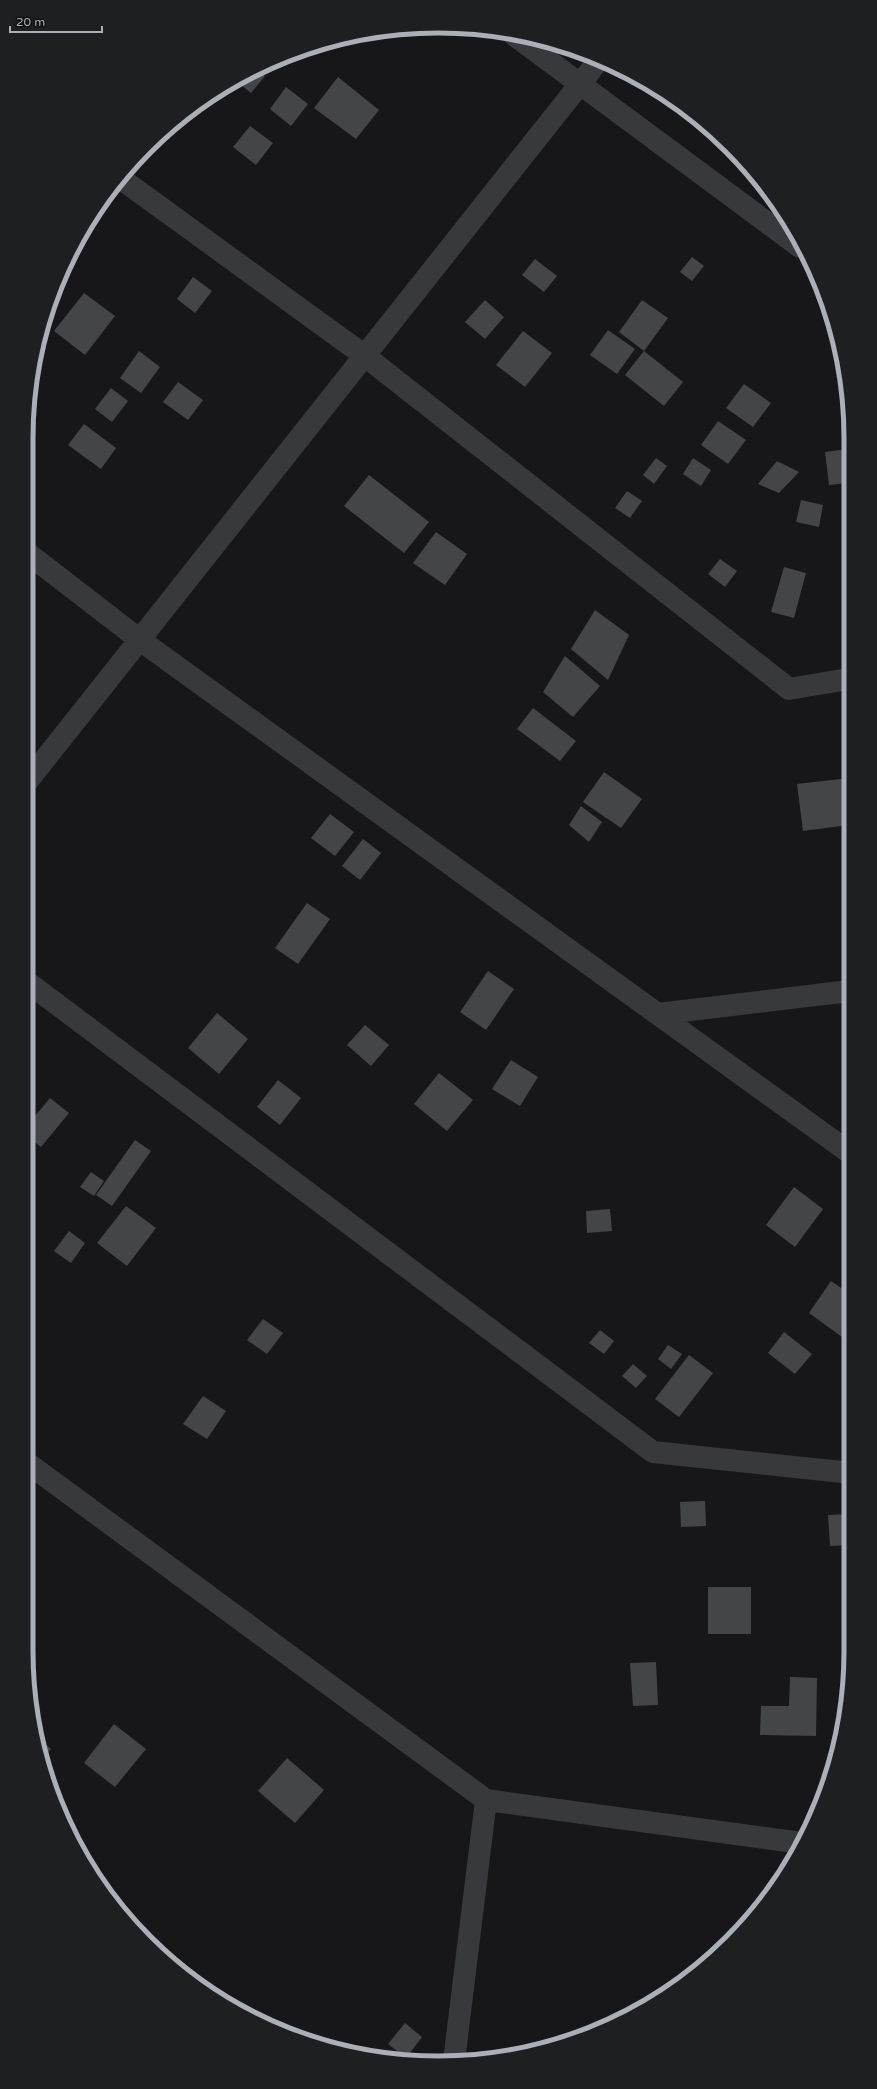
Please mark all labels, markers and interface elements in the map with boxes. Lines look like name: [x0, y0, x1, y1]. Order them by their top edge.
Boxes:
scale bar: [10, 8, 102, 34]
text: 20 m: [16, 15, 45, 29]

